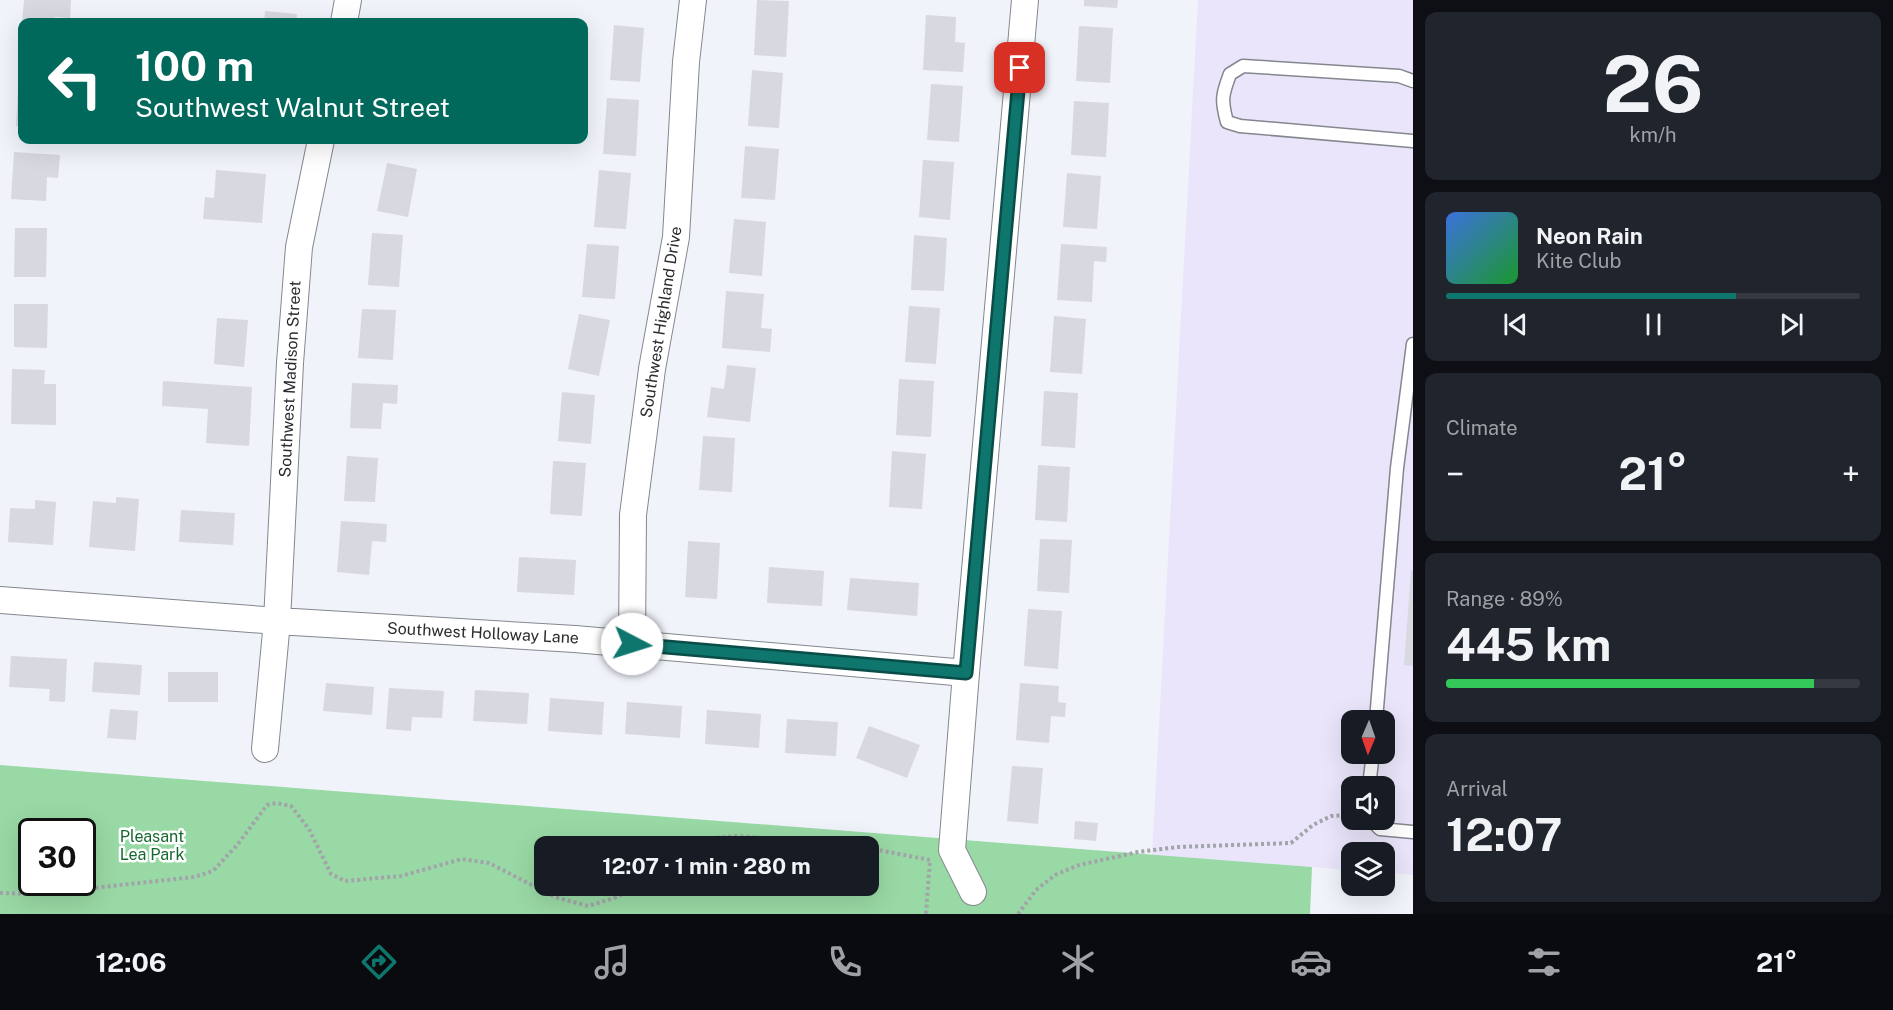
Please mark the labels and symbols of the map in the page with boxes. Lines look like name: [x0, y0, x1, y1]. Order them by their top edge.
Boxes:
pin: [994, 42, 1045, 93]
street label: Southwest Highland Drive: [636, 225, 686, 419]
street label: Southwest Madison Street: [275, 280, 305, 478]
position arrow: [600, 612, 664, 676]
street label: Southwest Holloway Lane: [387, 618, 579, 648]
north arrow: [1341, 710, 1395, 764]
speed limit sign: 30: [18, 818, 96, 896]
park label: Pleasant Lea Park: [120, 827, 184, 864]

